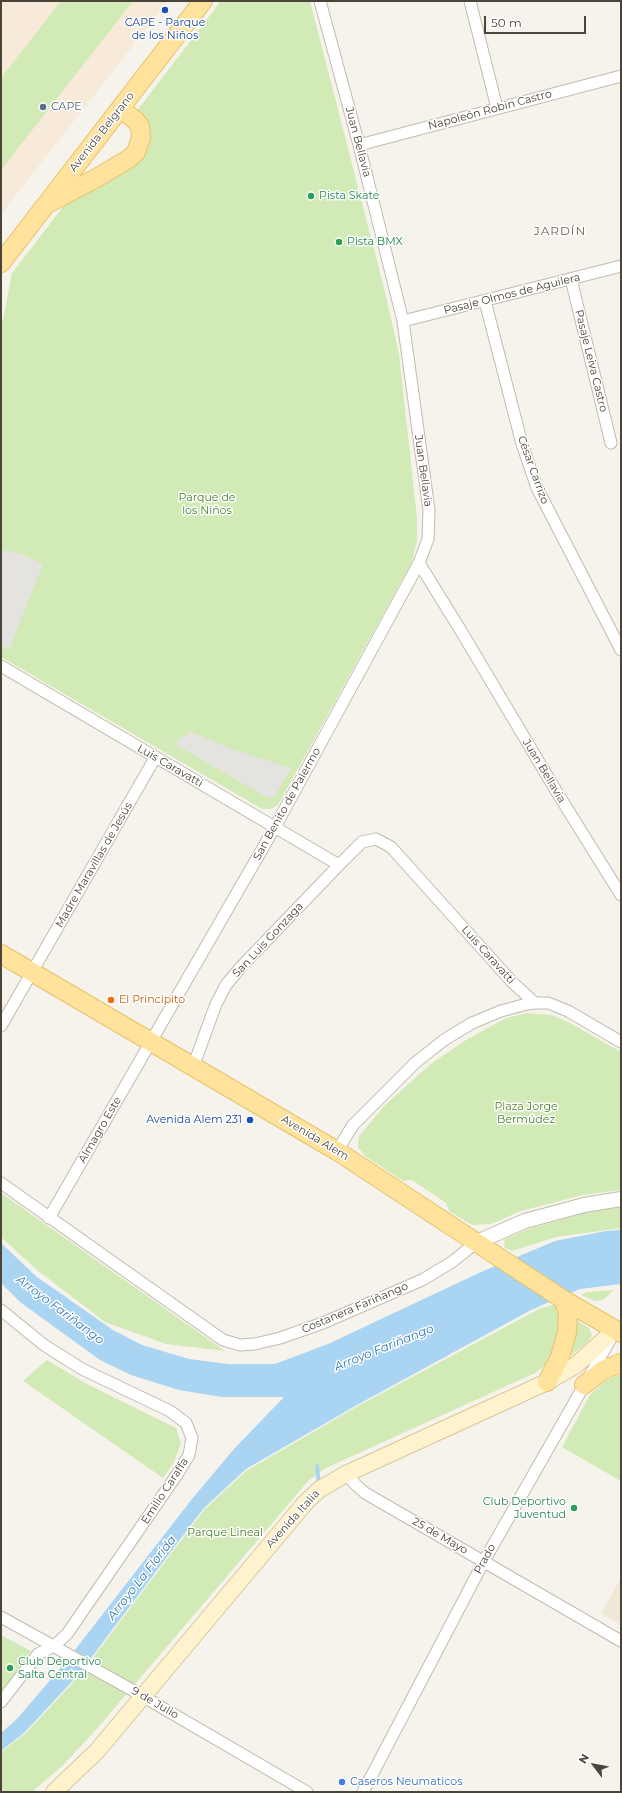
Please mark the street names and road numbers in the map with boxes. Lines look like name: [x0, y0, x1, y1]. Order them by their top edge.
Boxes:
street label: Napoleón Robin Castro: [427, 87, 553, 133]
street label: Avenida Belgrano: [67, 90, 137, 174]
street label: Juan Bellavia: [342, 105, 374, 179]
street label: Pasaje Olmos de Aguilera: [442, 271, 582, 317]
street label: Pasaje Leiva Castro: [572, 308, 610, 414]
street label: Juan Bellavia: [411, 434, 435, 508]
street label: César Carrizo: [515, 434, 551, 506]
street label: Juan Bellavia: [520, 737, 568, 805]
street label: Luis Caravatti: [135, 742, 205, 790]
street label: San Benito de Palermo: [251, 745, 323, 863]
street label: Madre Maravillas de Jesús: [53, 800, 135, 930]
street label: San Luis Gonzaga: [230, 900, 306, 980]
street label: Luis Caravatti: [458, 923, 518, 987]
street label: Almagro Este: [76, 1095, 124, 1165]
street label: Avenida Alem: [279, 1113, 351, 1163]
street label: Costanera Fariñango: [300, 1280, 410, 1336]
street label: Emilio Caraffa: [139, 1455, 191, 1527]
street label: Avenida Italia: [263, 1487, 323, 1551]
street label: 25 de Mayo: [410, 1515, 470, 1557]
street label: Prado: [471, 1542, 499, 1576]
street label: 9 de Julio: [129, 1684, 181, 1722]

